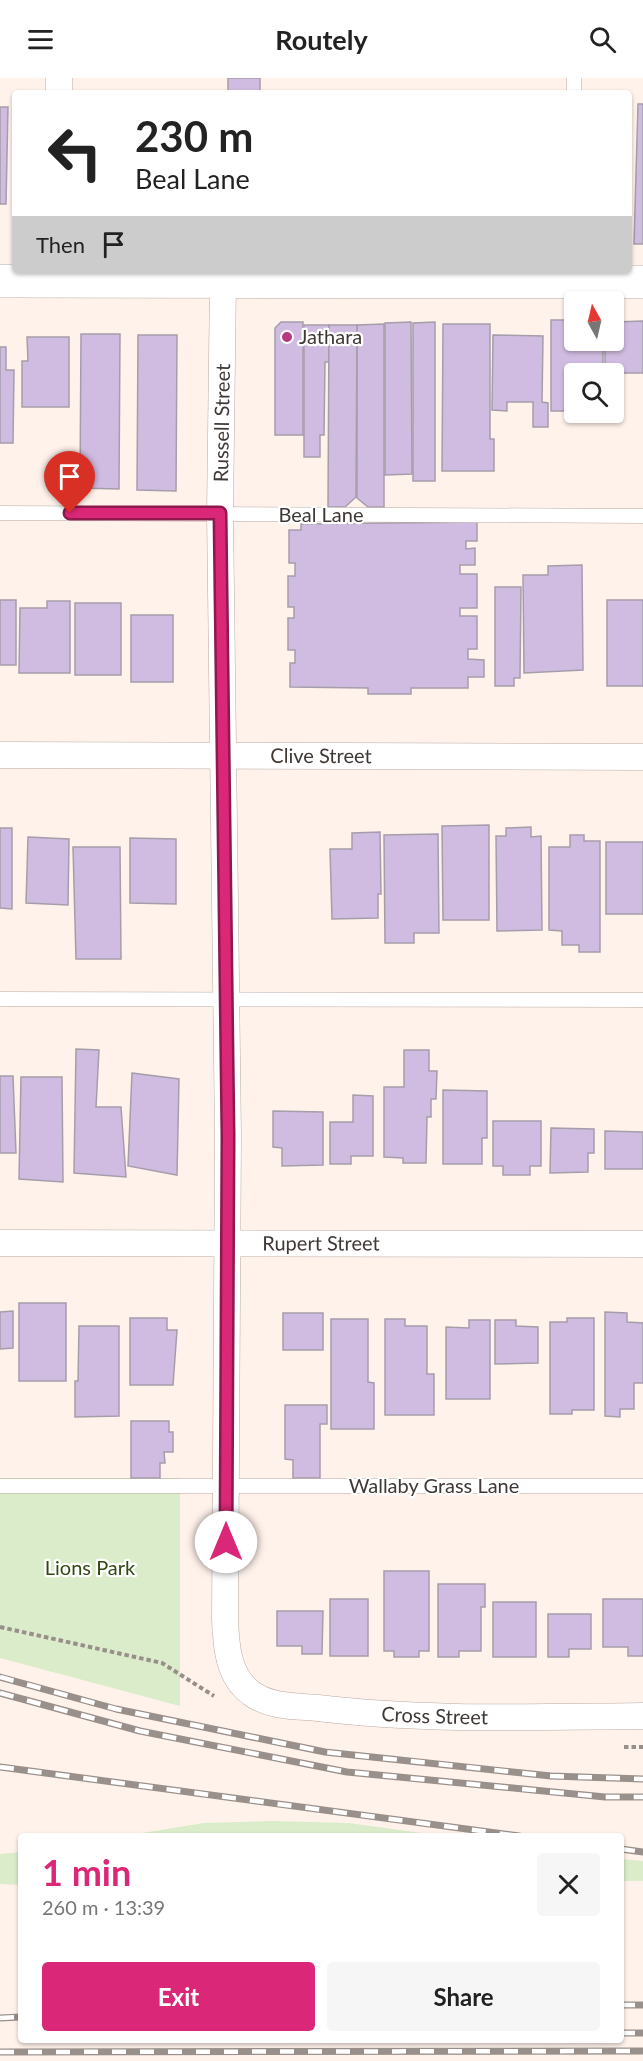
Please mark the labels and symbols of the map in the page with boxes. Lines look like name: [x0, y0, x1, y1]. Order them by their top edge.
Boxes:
north arrow: [564, 291, 624, 351]
place label: Jathara: [299, 324, 362, 348]
marker: Jathara: [280, 330, 294, 344]
street label: Russell Street: [208, 364, 234, 482]
pin: [44, 451, 95, 513]
street label: Beal Lane: [278, 502, 364, 526]
street label: Clive Street: [270, 743, 372, 767]
street label: Rupert Street: [262, 1230, 380, 1255]
street label: Wallaby Grass Lane: [349, 1473, 519, 1497]
position arrow: [194, 1510, 258, 1574]
park label: Lions Park: [45, 1555, 136, 1579]
street label: Cross Street: [381, 1701, 488, 1728]

